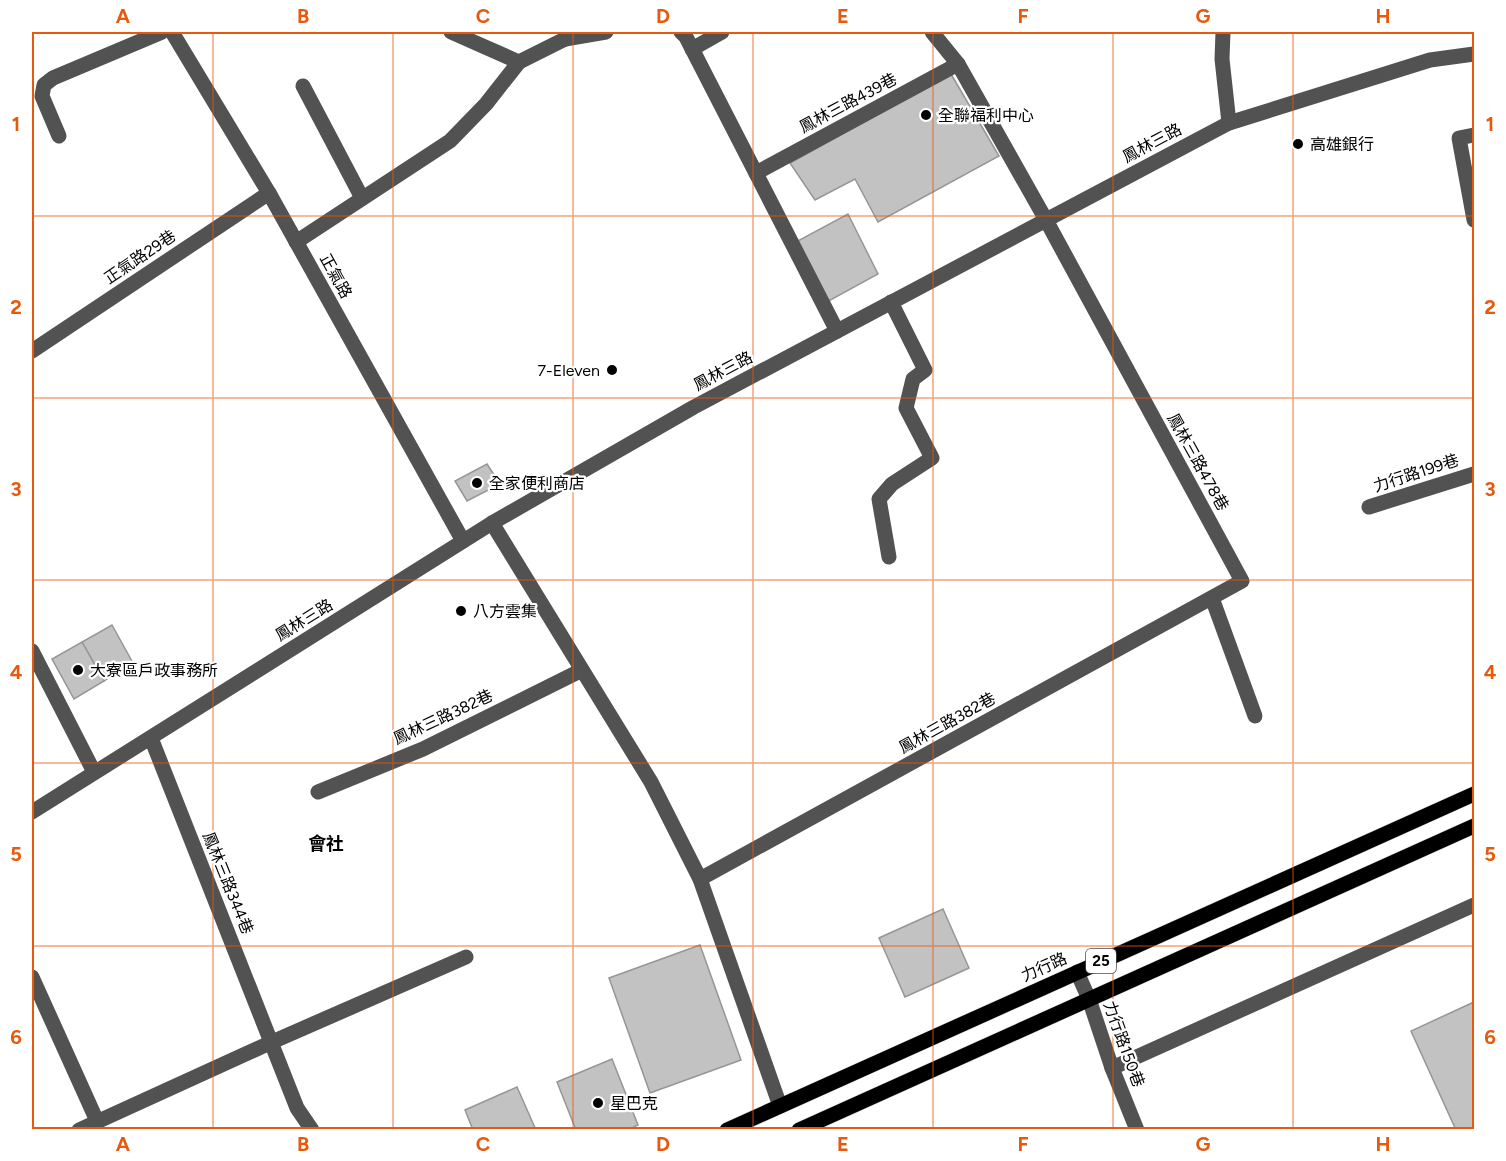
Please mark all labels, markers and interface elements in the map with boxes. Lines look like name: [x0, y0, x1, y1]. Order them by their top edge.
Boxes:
text: A: [116, 4, 131, 28]
text: B: [297, 4, 309, 28]
text: C: [476, 4, 490, 28]
text: D: [656, 4, 670, 28]
text: E: [837, 4, 849, 28]
text: F: [1017, 4, 1029, 28]
text: G: [1196, 4, 1211, 28]
text: H: [1376, 4, 1391, 28]
street label: 鳳林三路439巷: [796, 69, 900, 137]
place label: 全聯福利中心: [938, 106, 1034, 125]
marker: 全聯福利中心: [919, 108, 933, 122]
text: 1: [12, 112, 20, 136]
text: 1: [1486, 112, 1494, 136]
street label: 鳳林三路: [1119, 120, 1185, 166]
place label: 高雄銀行: [1310, 135, 1374, 154]
marker: 高雄銀行: [1291, 137, 1305, 151]
street label: 正氣路29巷: [101, 226, 179, 288]
street label: 正氣路: [316, 250, 356, 302]
text: 2: [10, 295, 22, 319]
text: 2: [1484, 295, 1496, 319]
street label: 鳳林三路: [690, 348, 756, 394]
place label: 7-Eleven: [537, 361, 600, 380]
marker: 7-Eleven: [605, 363, 619, 377]
street label: 鳳林三路478巷: [1163, 410, 1233, 514]
street label: 力行路199巷: [1371, 450, 1461, 496]
place label: 全家便利商店: [489, 474, 585, 493]
marker: 全家便利商店: [470, 476, 484, 490]
text: 3: [10, 477, 22, 501]
text: 3: [1484, 477, 1496, 501]
street label: 鳳林三路: [272, 595, 336, 645]
place label: 八方雲集: [473, 602, 537, 621]
marker: 八方雲集: [454, 604, 468, 618]
text: 4: [10, 660, 23, 684]
text: 4: [1484, 660, 1497, 684]
place label: 大寮區戶政事務所: [90, 661, 218, 680]
marker: 大寮區戶政事務所: [71, 663, 85, 677]
street label: 鳳林三路382巷: [390, 686, 496, 748]
street label: 鳳林三路382巷: [895, 689, 999, 757]
street label: 鳳林三路344巷: [199, 829, 257, 937]
district label: 會社: [308, 833, 344, 855]
text: 5: [10, 842, 22, 866]
text: 5: [1484, 842, 1496, 866]
street label: 力行路: [1018, 949, 1070, 985]
road number: 25: [1086, 949, 1116, 973]
street label: 力行路150巷: [1100, 998, 1148, 1090]
text: 6: [10, 1025, 22, 1049]
text: 6: [1484, 1025, 1496, 1049]
place label: 星巴克: [610, 1094, 658, 1113]
marker: 星巴克: [591, 1096, 605, 1110]
text: A: [116, 1132, 131, 1156]
text: B: [297, 1132, 309, 1156]
text: C: [476, 1132, 490, 1156]
text: D: [656, 1132, 670, 1156]
text: E: [837, 1132, 849, 1156]
text: F: [1017, 1132, 1029, 1156]
text: G: [1196, 1132, 1211, 1156]
text: H: [1376, 1132, 1391, 1156]

